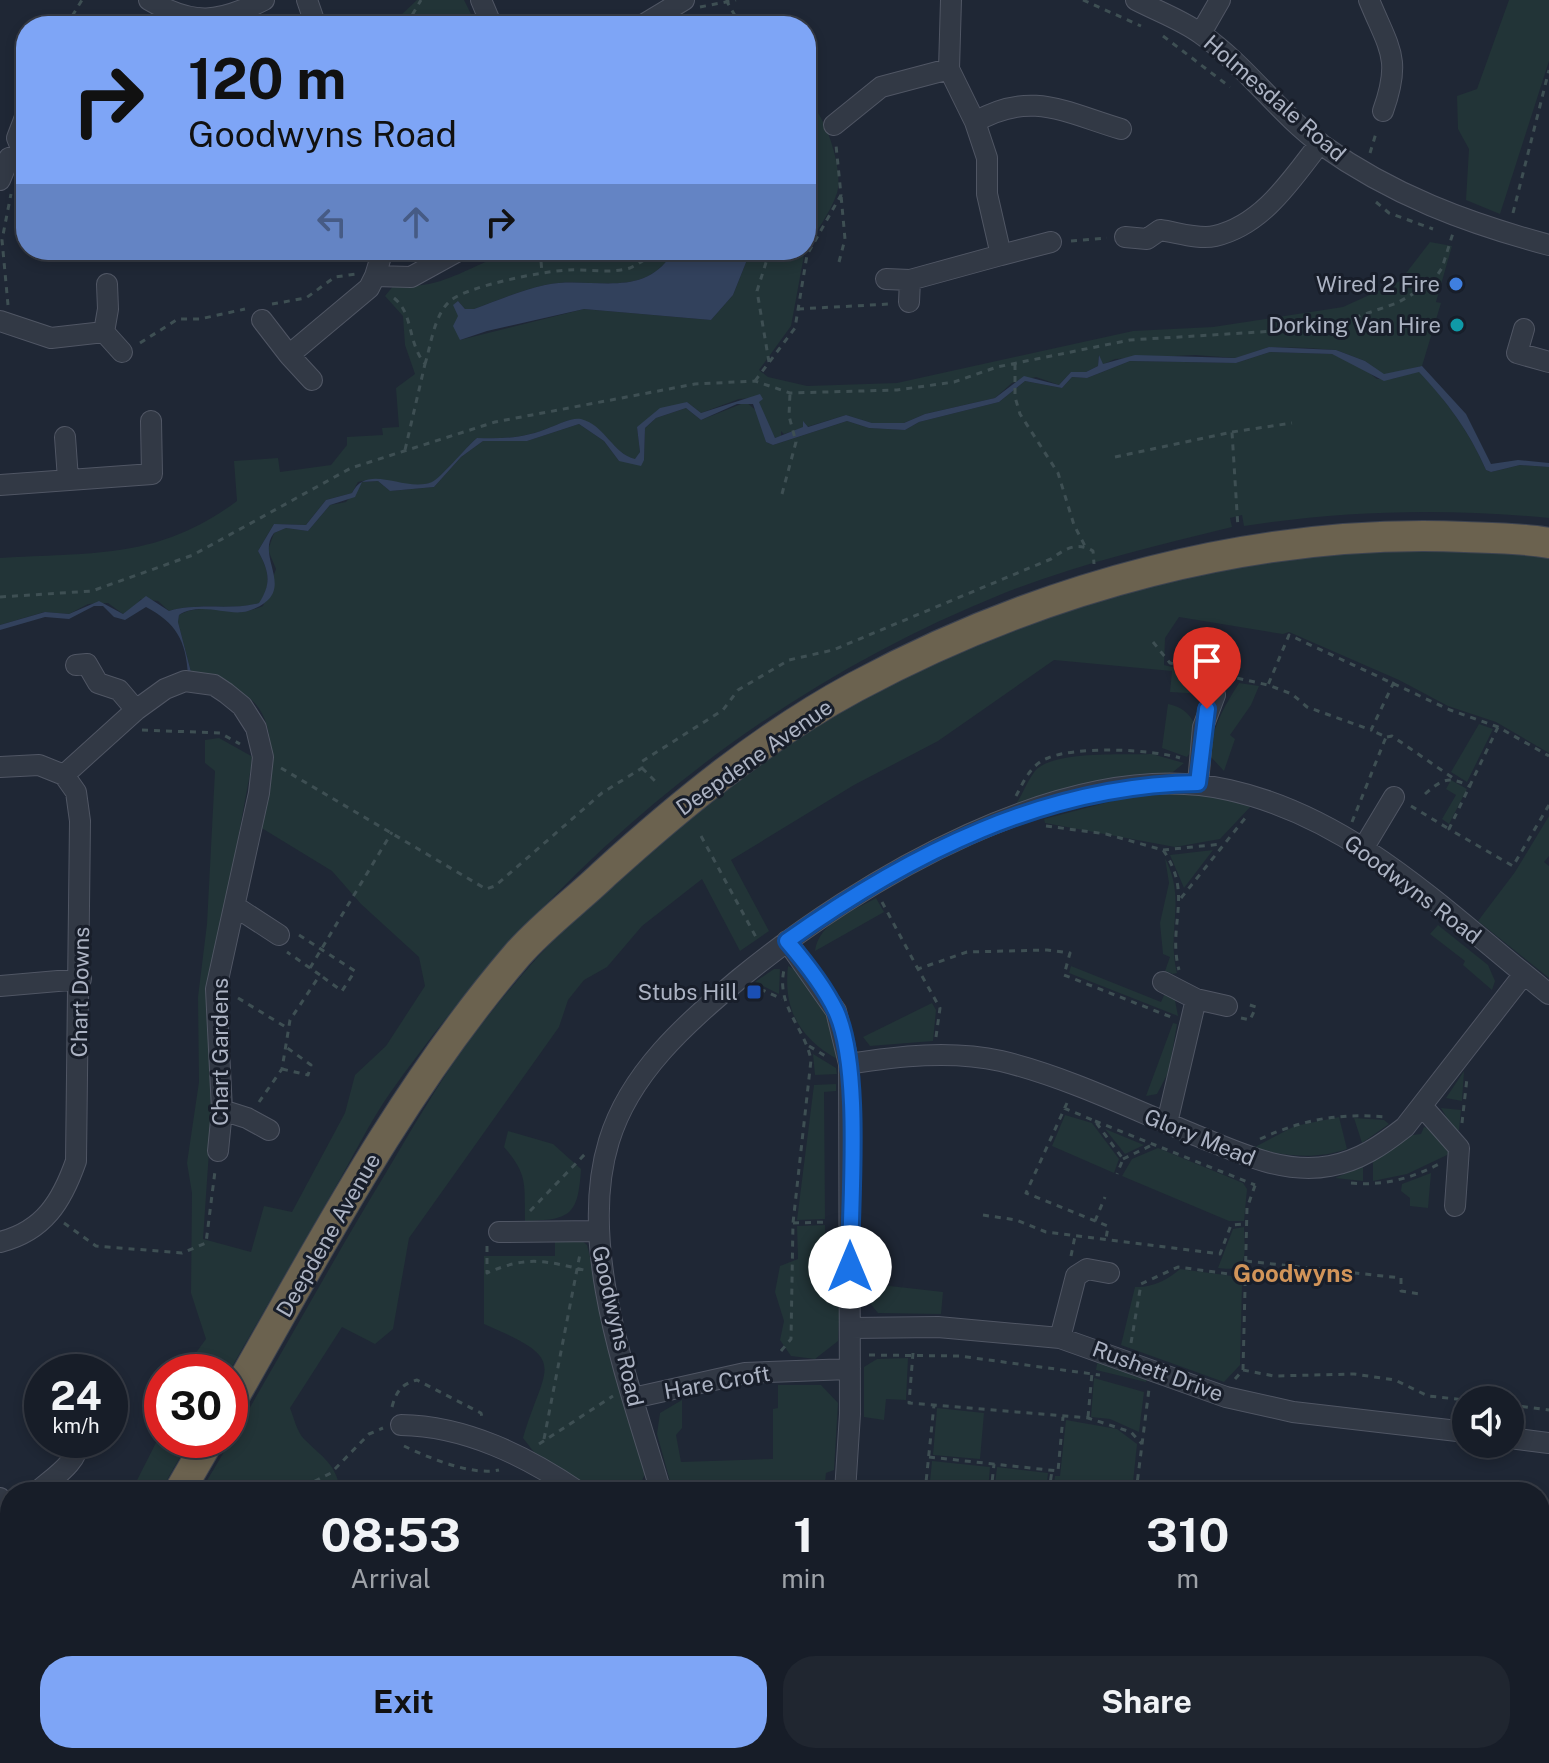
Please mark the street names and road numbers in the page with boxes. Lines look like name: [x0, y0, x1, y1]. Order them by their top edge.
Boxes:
street label: Holmesdale Road: [1199, 29, 1351, 167]
street label: Deepdene Avenue: [671, 693, 837, 821]
street label: Goodwyns Road: [1340, 829, 1486, 949]
street label: Chart Downs: [66, 926, 94, 1058]
street label: Chart Gardens: [207, 978, 233, 1126]
street label: Glory Mead: [1141, 1103, 1259, 1171]
street label: Deepdene Avenue: [271, 1148, 385, 1322]
street label: Goodwyns Road: [587, 1243, 649, 1409]
street label: Rushett Drive: [1089, 1335, 1227, 1407]
street label: Hare Croft: [662, 1360, 772, 1404]

